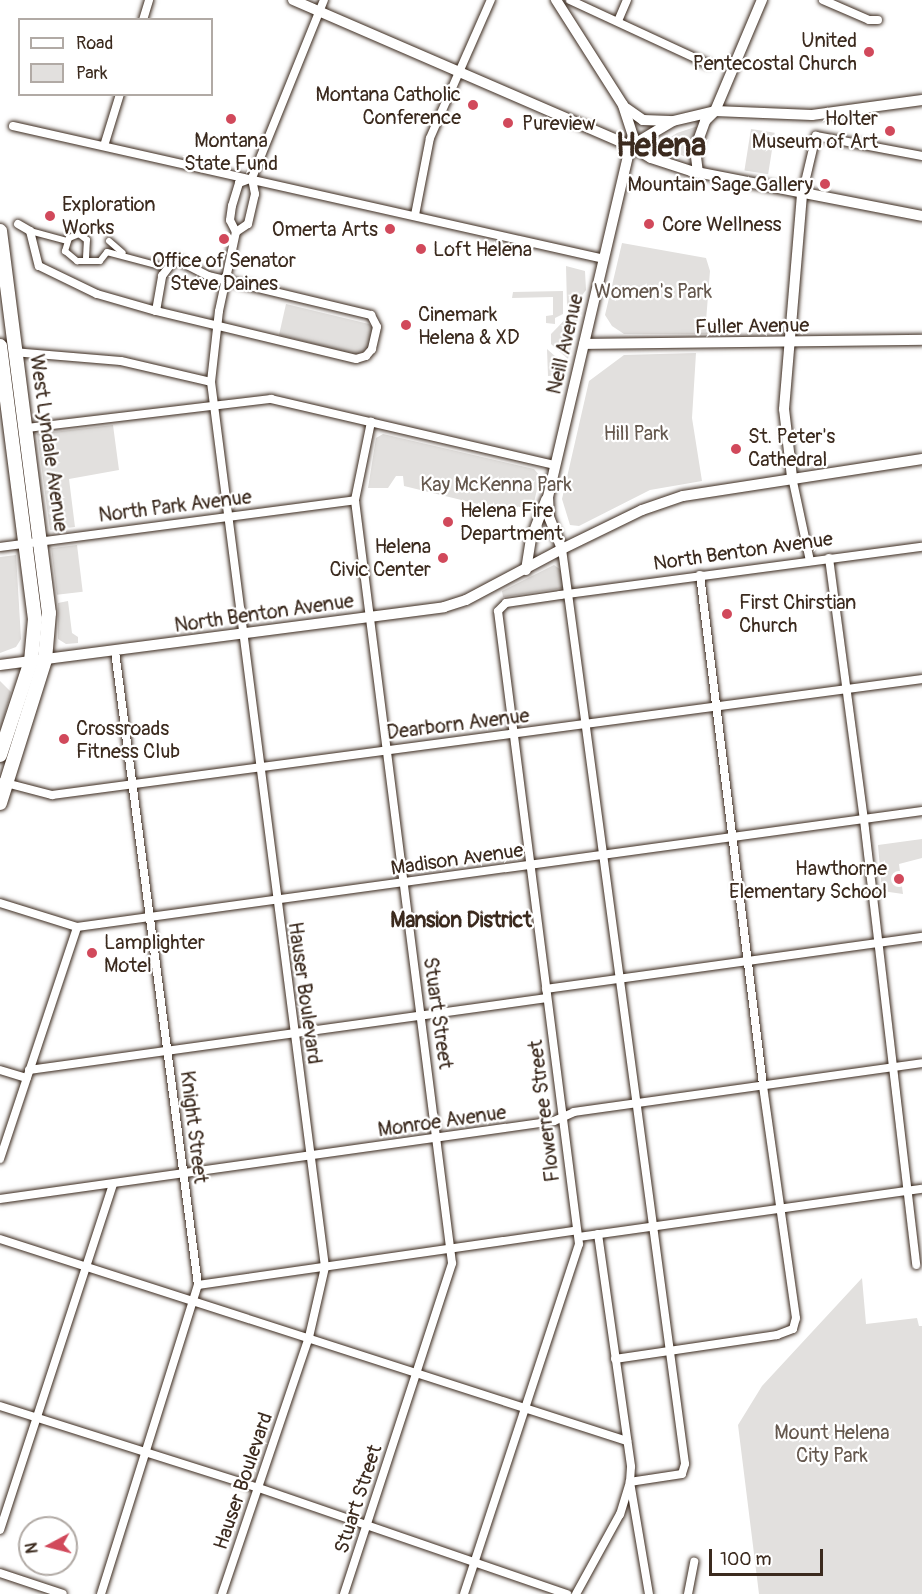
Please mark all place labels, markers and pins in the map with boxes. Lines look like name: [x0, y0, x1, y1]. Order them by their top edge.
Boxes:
place label: United Pentecostal Church: [693, 28, 857, 75]
marker: United Pentecostal Church: [862, 45, 876, 59]
place label: Montana Catholic Conference: [316, 82, 461, 129]
marker: Montana Catholic Conference: [466, 98, 480, 112]
place label: Holter Museum of Art: [752, 107, 878, 154]
place label: Pureview: [522, 111, 596, 135]
marker: Montana State Fund: [224, 112, 238, 126]
marker: Pureview: [499, 114, 517, 132]
marker: Holter Museum of Art: [883, 124, 897, 138]
place label: Montana State Fund: [184, 128, 278, 175]
place label: Mountain Sage Gallery: [627, 172, 813, 196]
marker: Mountain Sage Gallery: [818, 177, 832, 191]
place label: Exploration Works: [62, 192, 156, 239]
marker: Exploration Works: [43, 209, 57, 223]
place label: Core Wellness: [662, 212, 782, 236]
marker: Core Wellness: [640, 215, 658, 233]
place label: Omerta Arts: [272, 217, 378, 241]
marker: Omerta Arts: [383, 222, 397, 236]
marker: Office of Senator Steve Daines: [217, 232, 231, 246]
place label: Loft Helena: [433, 237, 532, 261]
marker: Loft Helena: [414, 242, 428, 256]
place label: Office of Senator Steve Daines: [152, 248, 296, 295]
place label: Cinemark Helena & XD: [418, 302, 520, 349]
marker: Cinemark Helena & XD: [399, 318, 413, 332]
place label: St. Peter's Cathedral: [748, 425, 835, 472]
marker: St. Peter's Cathedral: [729, 442, 743, 456]
place label: Helena Fire Department: [460, 498, 563, 545]
marker: Helena Fire Department: [441, 515, 455, 529]
place label: Helena Civic Center: [329, 534, 431, 581]
marker: Helena Civic Center: [436, 551, 450, 565]
place label: First Chirstian Church: [739, 590, 856, 637]
marker: First Chirstian Church: [720, 607, 734, 621]
place label: Crossroads Fitness Club: [76, 716, 180, 763]
marker: Crossroads Fitness Club: [57, 732, 71, 746]
place label: Hawthorne Elementary School: [729, 856, 887, 903]
marker: Hawthorne Elementary School: [892, 872, 906, 886]
place label: Lamplighter Motel: [104, 930, 205, 977]
marker: Lamplighter Motel: [85, 946, 99, 960]

